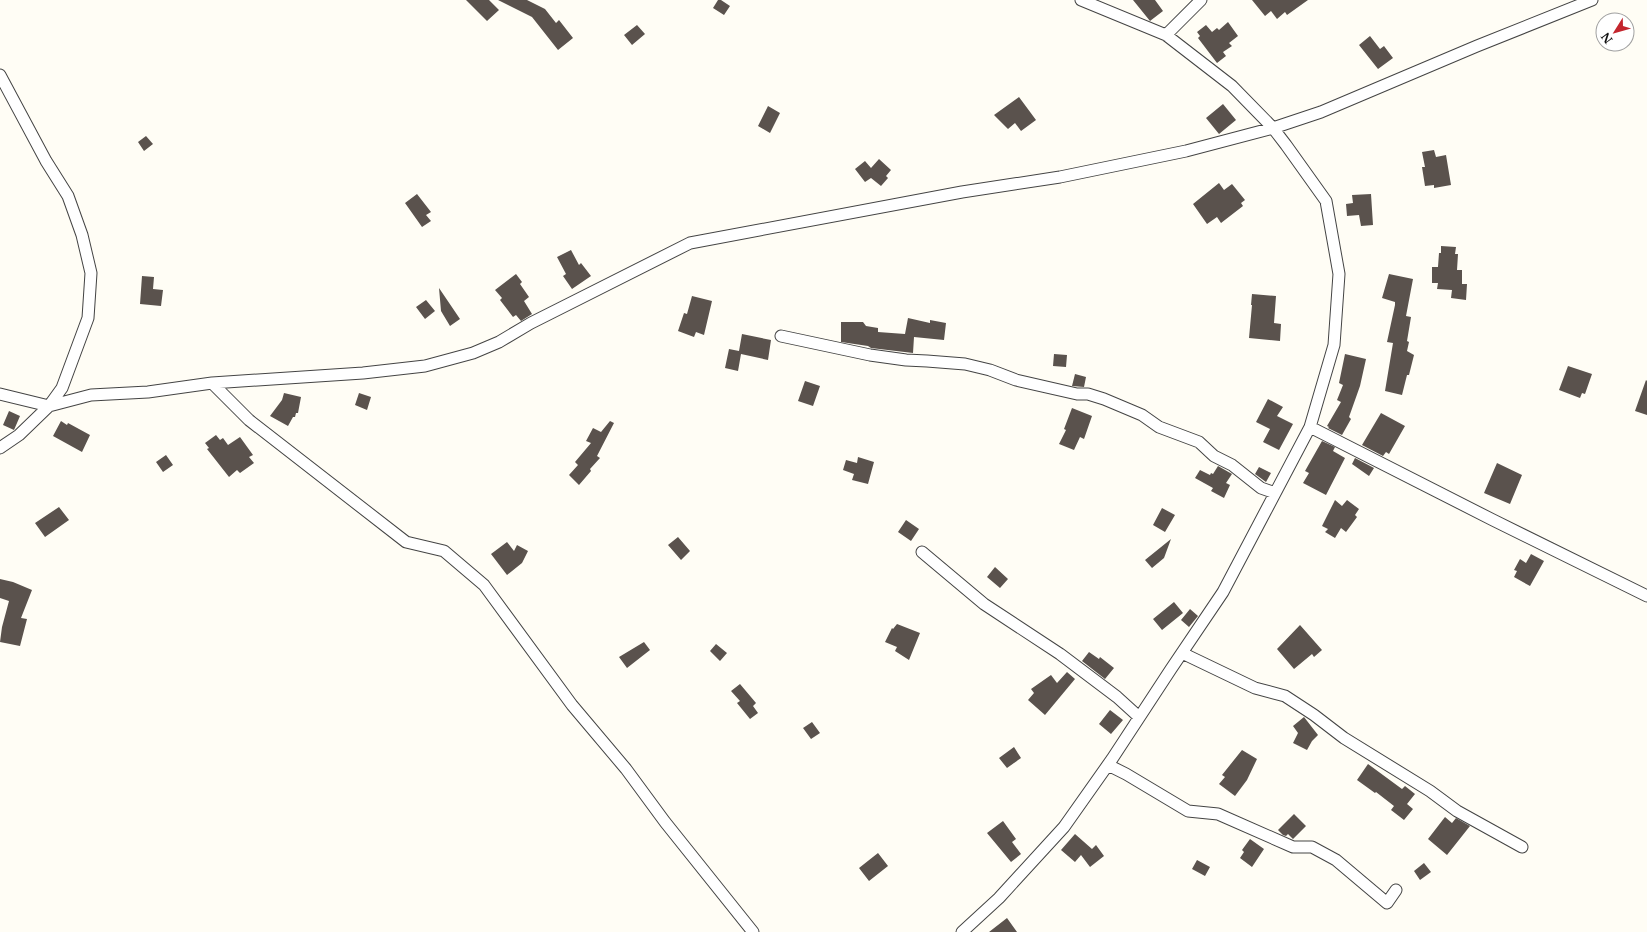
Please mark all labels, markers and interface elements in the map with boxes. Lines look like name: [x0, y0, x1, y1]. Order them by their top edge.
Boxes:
north arrow: [1595, 12, 1635, 52]
text: N: [1598, 29, 1616, 46]

